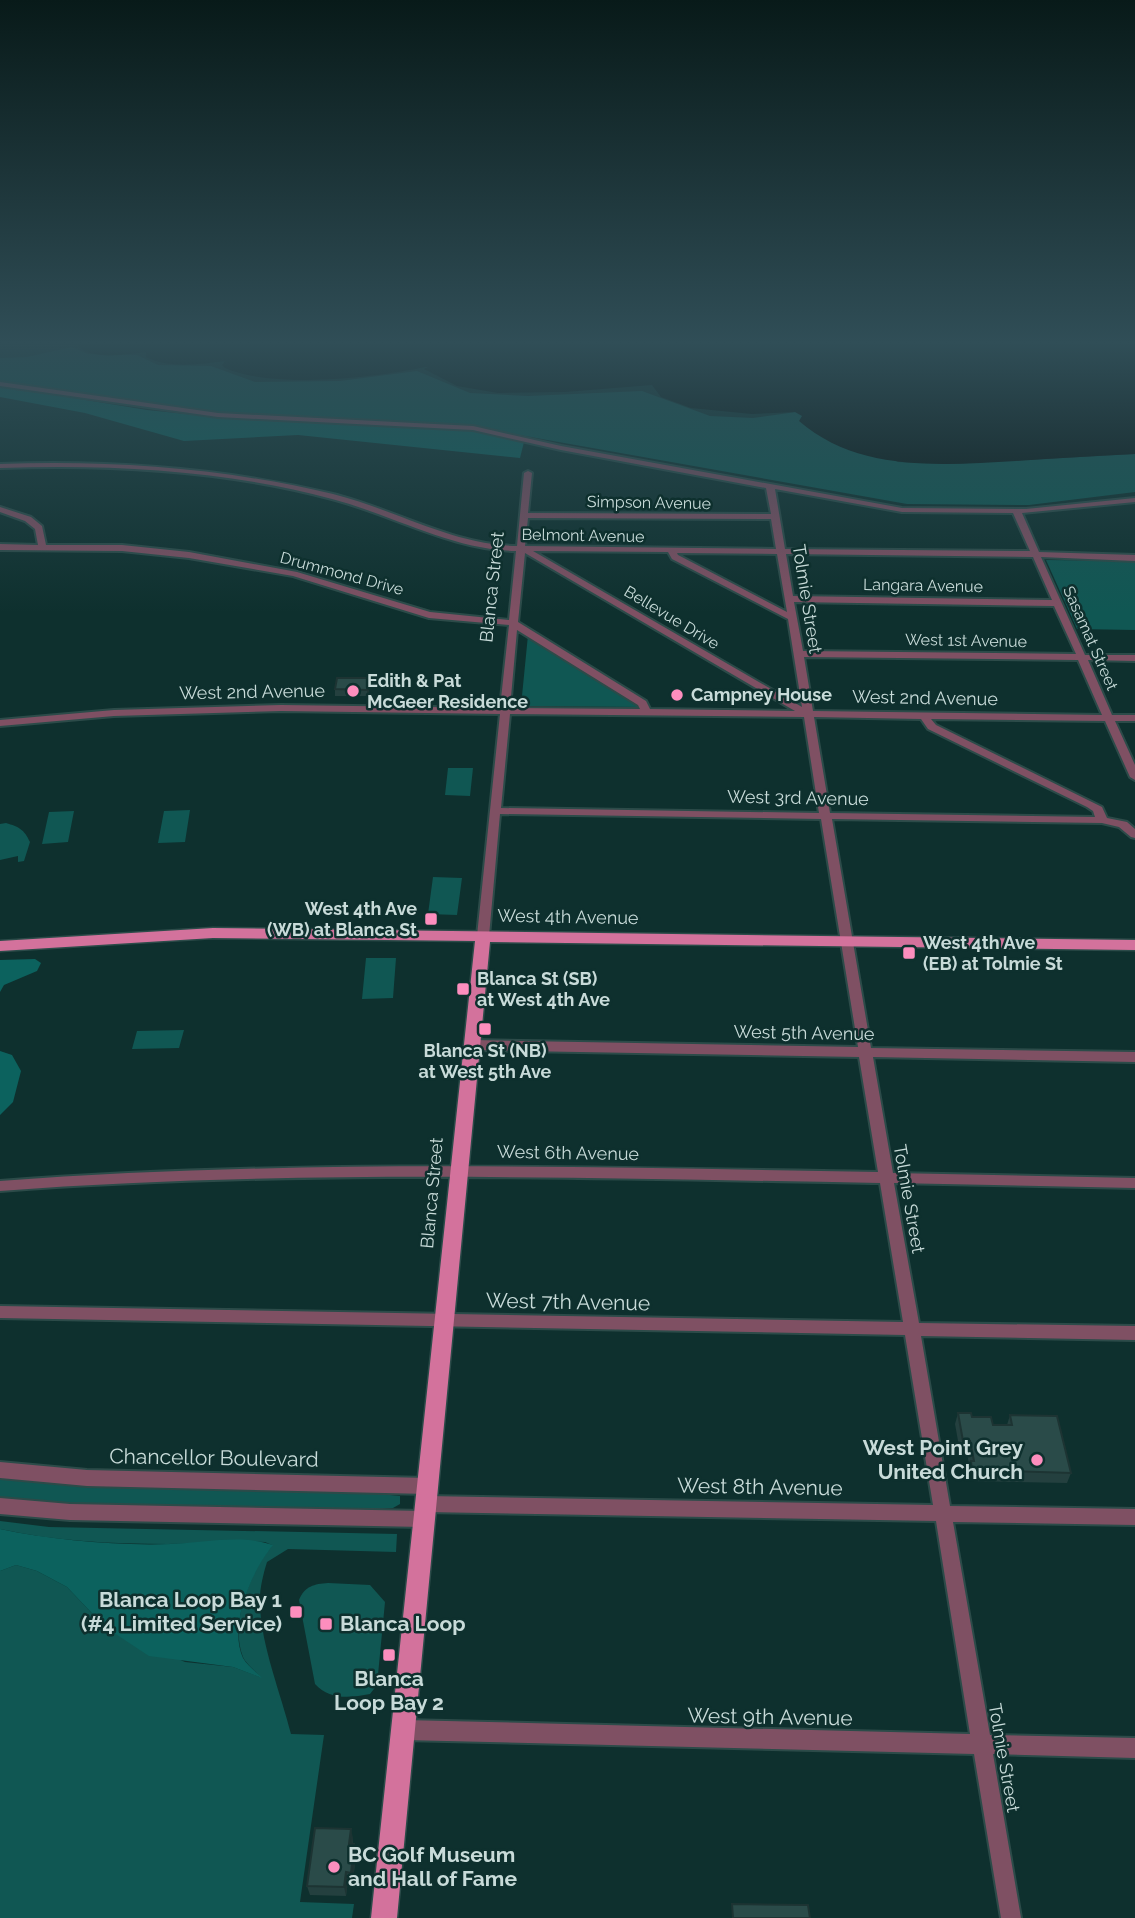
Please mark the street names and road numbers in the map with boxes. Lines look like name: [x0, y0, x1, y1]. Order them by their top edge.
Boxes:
street label: Simpson Avenue: [587, 492, 711, 513]
street label: Belmont Avenue: [521, 525, 645, 546]
street label: Blanca Street: [475, 530, 508, 643]
street label: Tolmie Street: [789, 543, 826, 655]
street label: Drummond Drive: [278, 548, 406, 599]
street label: Langara Avenue: [863, 575, 983, 596]
street label: Bellevue Drive: [621, 582, 723, 653]
street label: Sasamat Street: [1059, 583, 1122, 694]
street label: West 1st Avenue: [905, 630, 1027, 651]
street label: West 2nd Avenue: [179, 680, 325, 703]
street label: West 2nd Avenue: [852, 686, 998, 709]
street label: West 3rd Avenue: [727, 786, 869, 809]
street label: West 4th Avenue: [497, 905, 639, 928]
street label: West 5th Avenue: [733, 1021, 875, 1044]
street label: Blanca Street: [416, 1137, 447, 1249]
street label: West 6th Avenue: [497, 1141, 640, 1164]
street label: Tolmie Street: [890, 1143, 929, 1255]
street label: West 7th Avenue: [486, 1288, 650, 1315]
street label: Chancellor Boulevard: [109, 1443, 319, 1472]
street label: West 8th Avenue: [677, 1473, 843, 1500]
street label: Tolmie Street: [985, 1702, 1024, 1814]
street label: West 9th Avenue: [687, 1703, 853, 1730]

